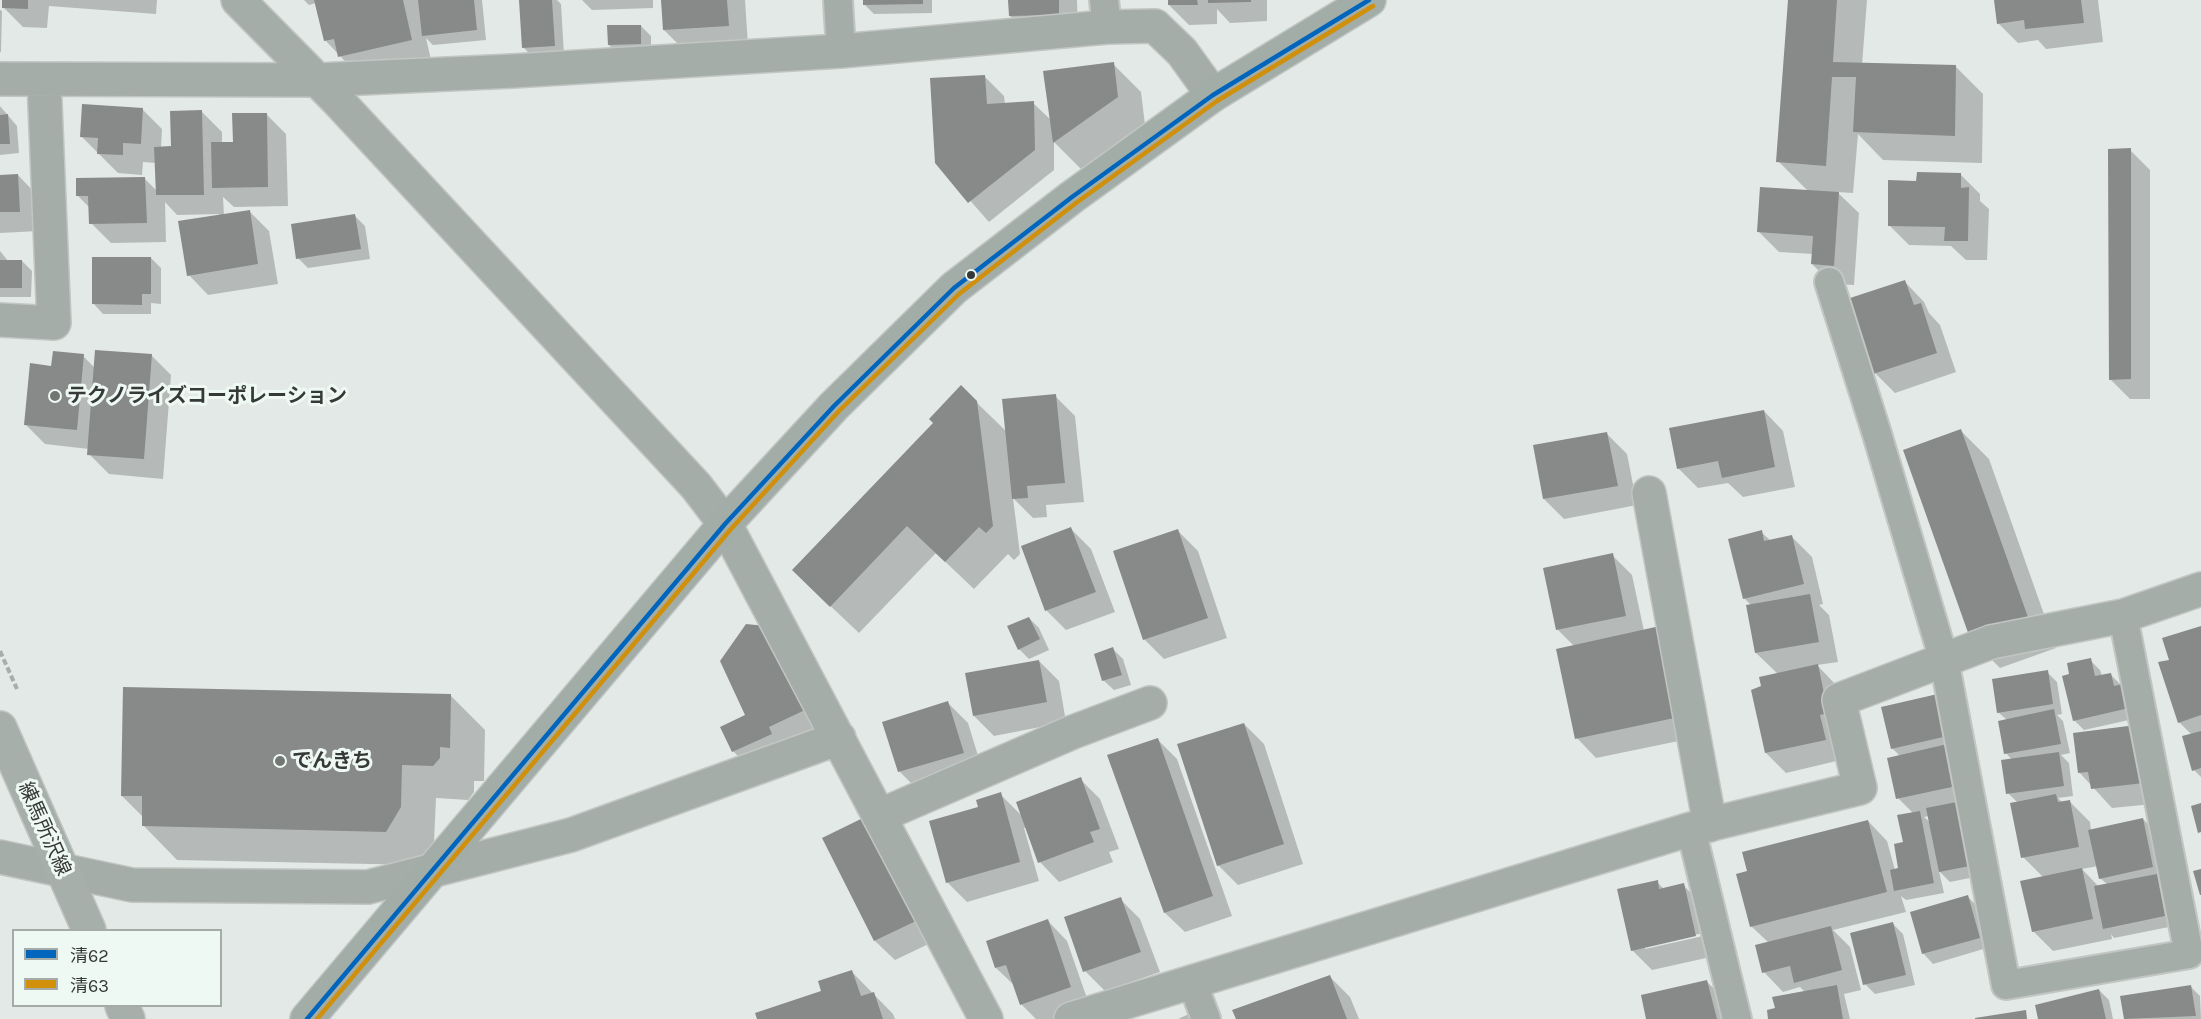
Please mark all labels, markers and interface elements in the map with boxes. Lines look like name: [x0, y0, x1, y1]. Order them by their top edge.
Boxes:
unlabelled marker: [965, 269, 977, 281]
place label: テクノライズコーポレーション: [67, 384, 347, 408]
marker: テクノライズコーポレーション: [48, 389, 62, 403]
place label: でんきち: [292, 749, 372, 773]
marker: でんきち: [273, 754, 287, 768]
street label: 練馬所沢線: [13, 778, 75, 880]
legend: [12, 929, 222, 1007]
text: 清62: [70, 945, 109, 967]
text: 清63: [70, 975, 109, 997]

